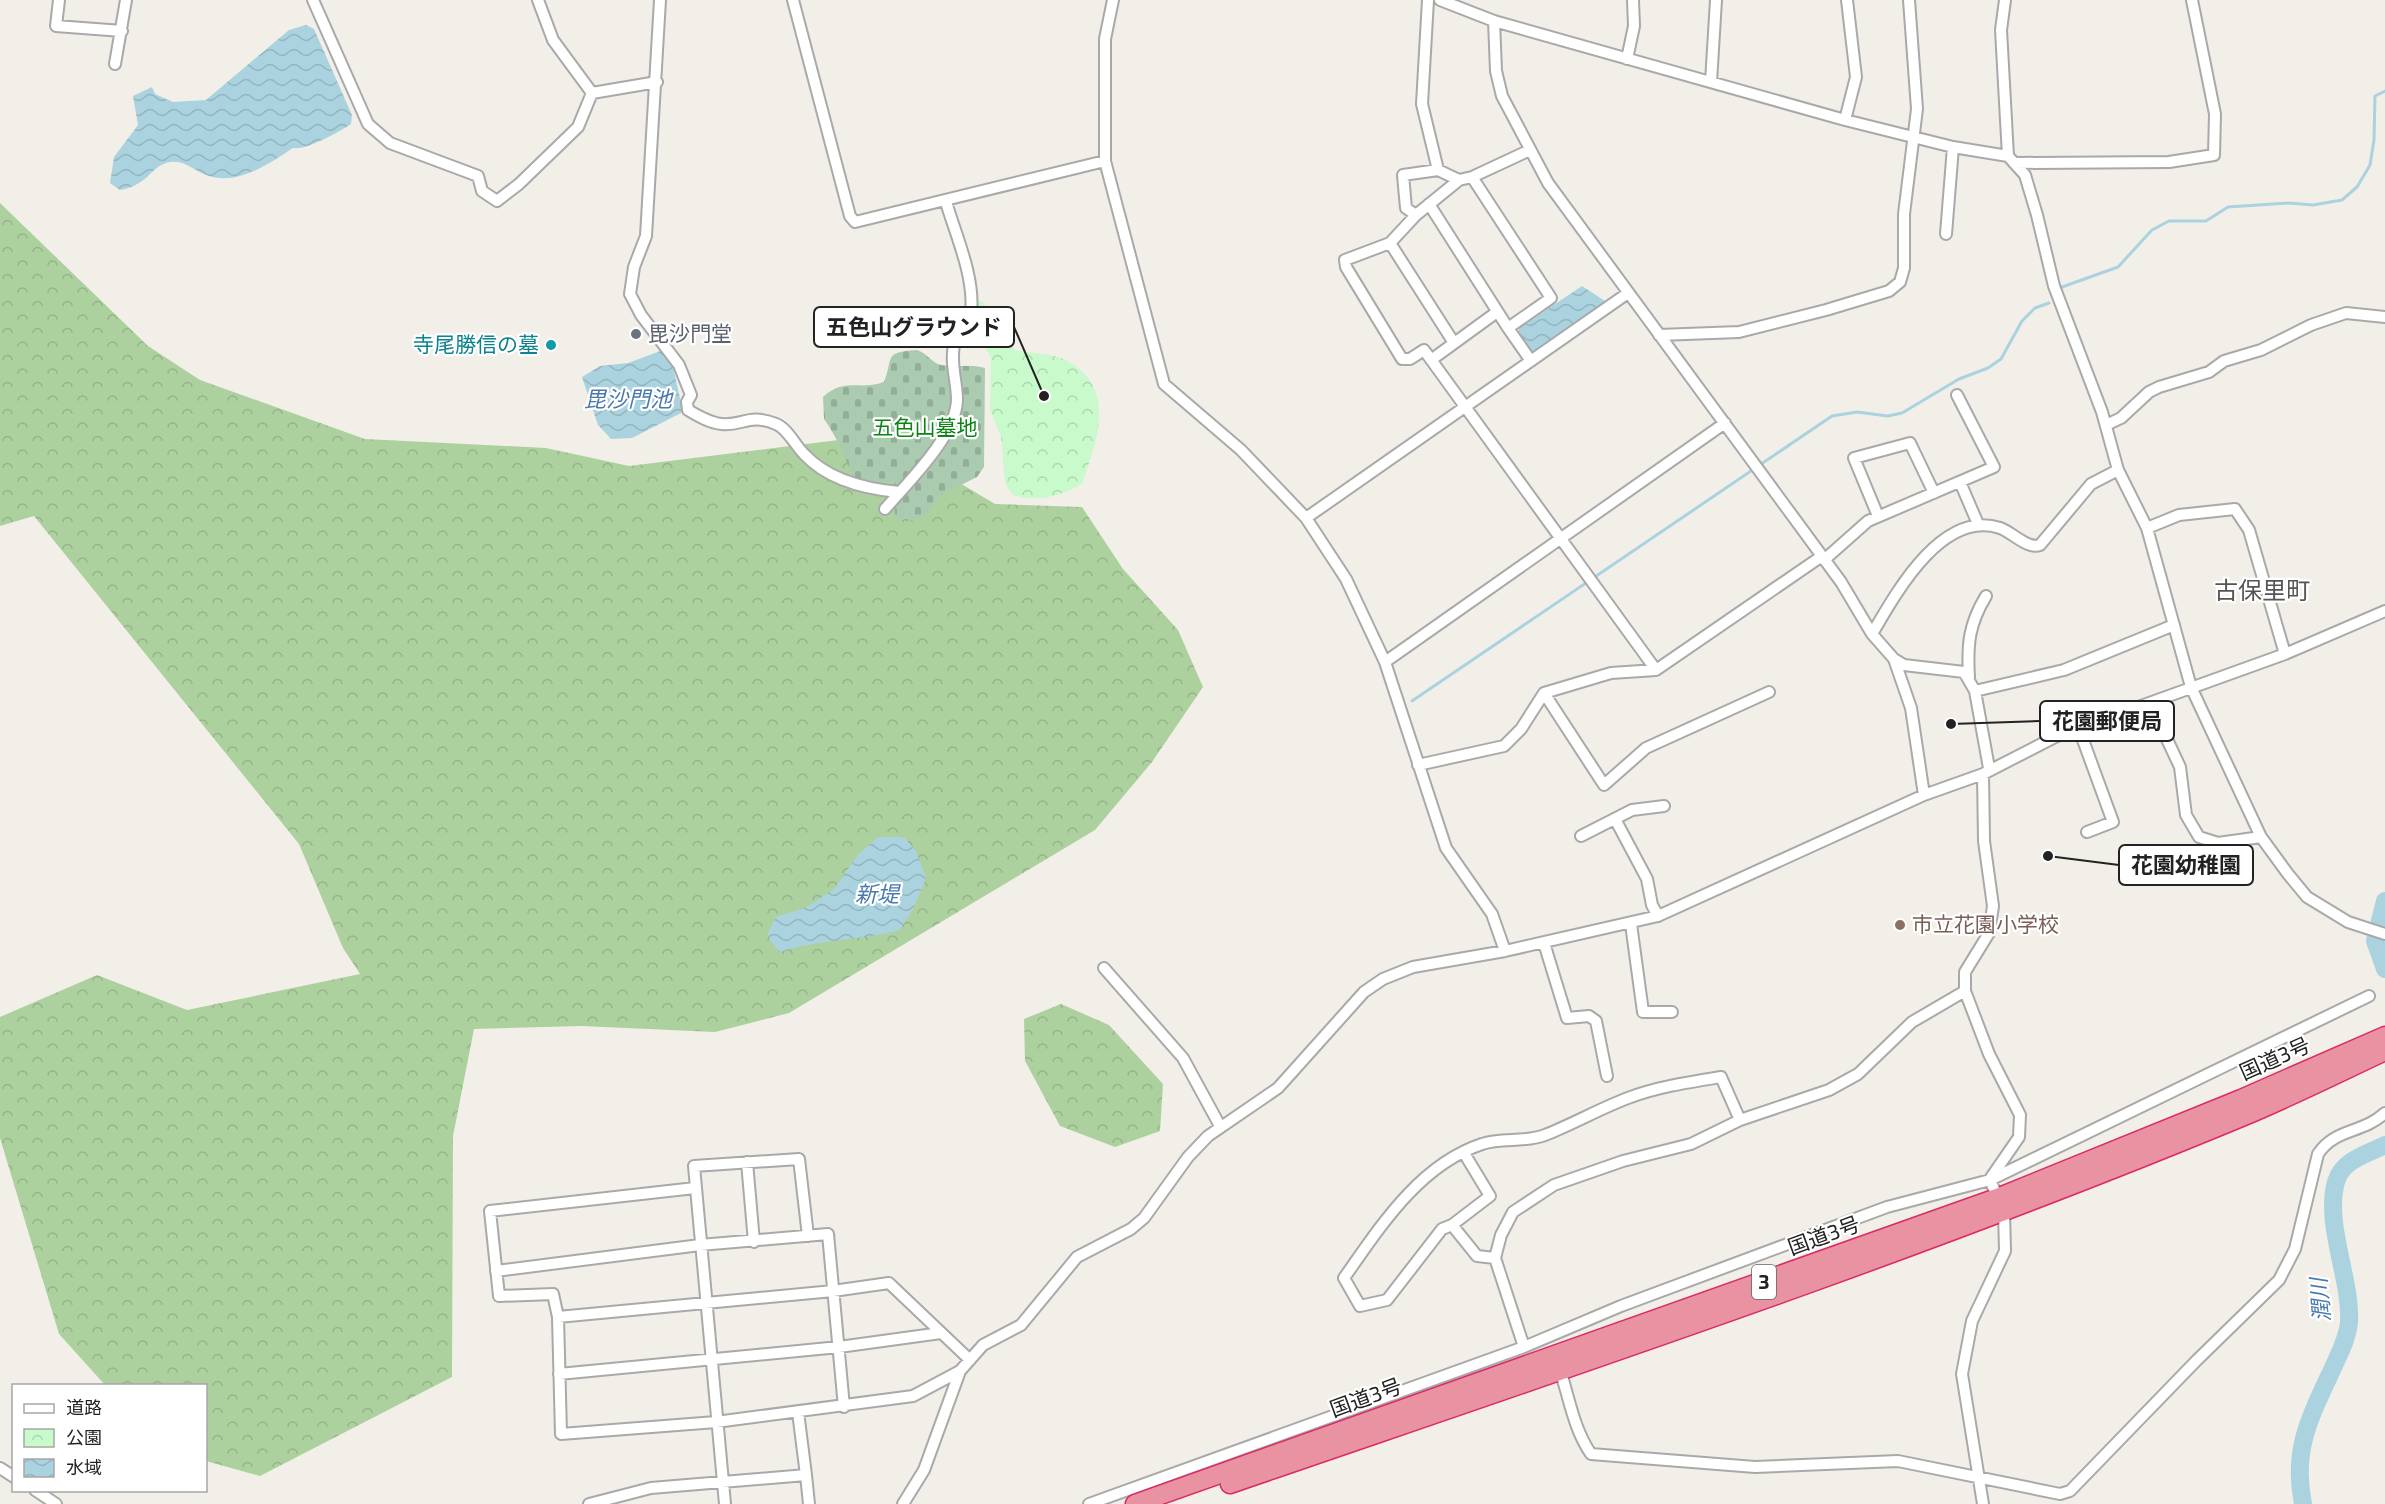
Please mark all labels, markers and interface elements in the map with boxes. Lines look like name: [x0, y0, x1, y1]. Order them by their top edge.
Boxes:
callout: 五色山グラウンド: [814, 307, 1014, 347]
text: 五色山グラウンド: [826, 313, 1002, 339]
place label: 毘沙門堂: [648, 320, 732, 345]
marker: 毘沙門堂: [629, 327, 643, 341]
place label: 寺尾勝信の墓: [413, 331, 539, 356]
marker: 寺尾勝信の墓: [544, 338, 558, 352]
water label: 毘沙門池: [584, 385, 674, 411]
park label: 五色山墓地: [873, 414, 978, 439]
district label: 古保里町: [2214, 575, 2310, 604]
callout: 花園郵便局: [2040, 701, 2174, 741]
text: 花園郵便局: [2052, 707, 2162, 733]
callout: 花園幼稚園: [2119, 845, 2253, 885]
text: 花園幼稚園: [2131, 851, 2241, 877]
water label: 新堤: [855, 880, 901, 906]
place label: 市立花園小学校: [1912, 911, 2059, 936]
marker: 市立花園小学校: [1893, 918, 1907, 932]
street label: 国道3号: [2235, 1031, 2314, 1084]
street label: 国道3号: [1784, 1210, 1863, 1259]
road number: 3: [1752, 1265, 1776, 1299]
water label: 潤川: [2304, 1275, 2334, 1323]
street label: 国道3号: [1326, 1372, 1405, 1421]
legend: [12, 1384, 207, 1492]
text: 道路: [66, 1396, 102, 1418]
text: 公園: [66, 1426, 102, 1448]
text: 水域: [66, 1456, 102, 1478]

